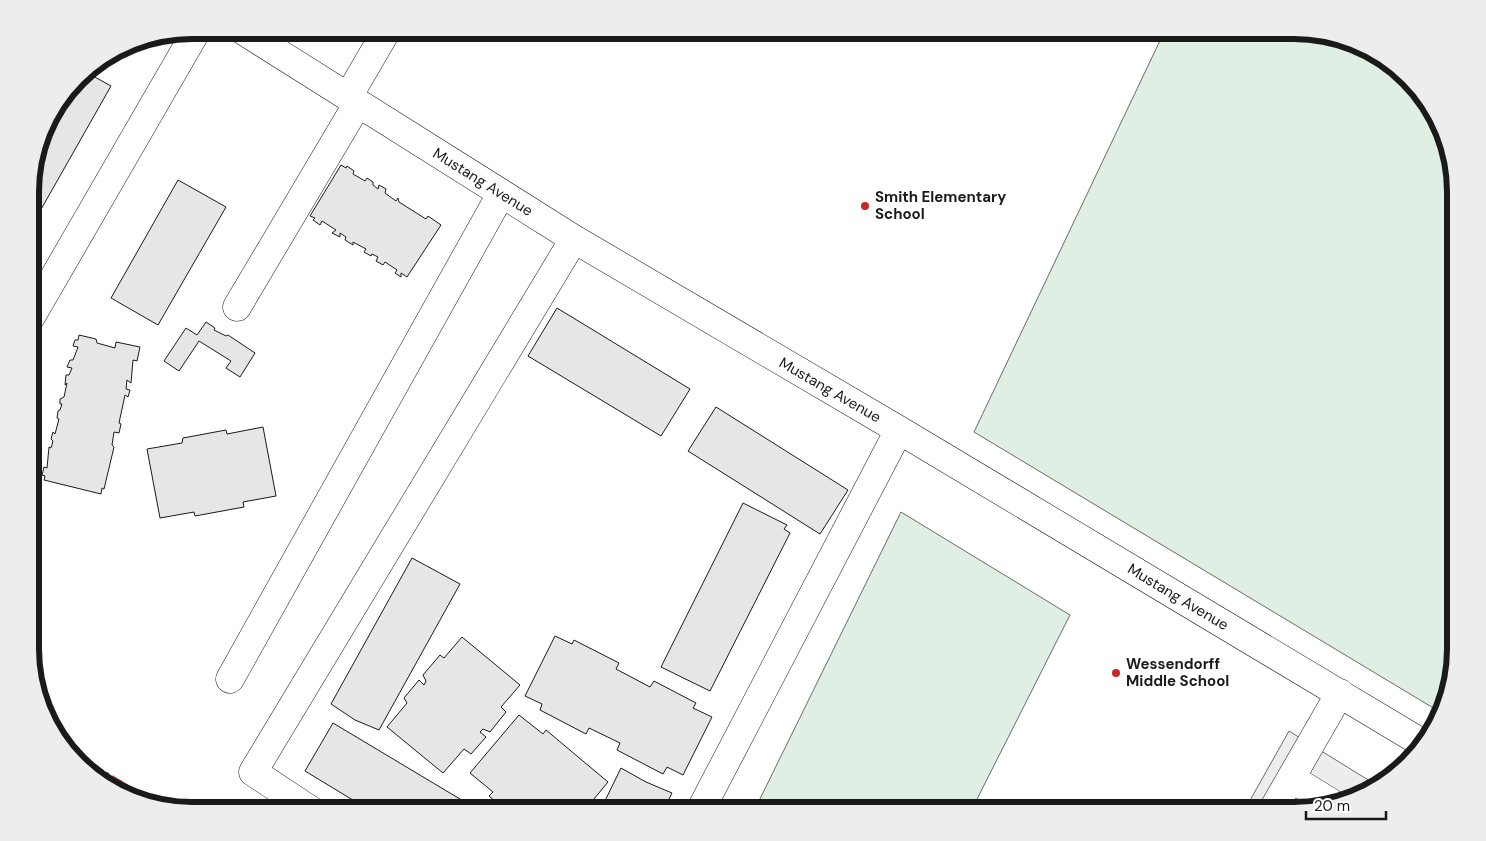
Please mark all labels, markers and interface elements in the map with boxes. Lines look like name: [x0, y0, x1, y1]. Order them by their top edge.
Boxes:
street label: Mustang Avenue: [429, 143, 537, 221]
place label: Smith Elementary School: [875, 187, 1006, 224]
marker: Smith Elementary School: [859, 200, 871, 212]
street label: Mustang Avenue: [775, 353, 885, 427]
street label: Mustang Avenue: [1124, 559, 1232, 635]
place label: Wessendorff Middle School: [1126, 654, 1229, 691]
marker: Wessendorff Middle School: [1110, 667, 1122, 679]
scale bar: [1306, 788, 1386, 820]
text: 20 m: [1314, 796, 1350, 816]

